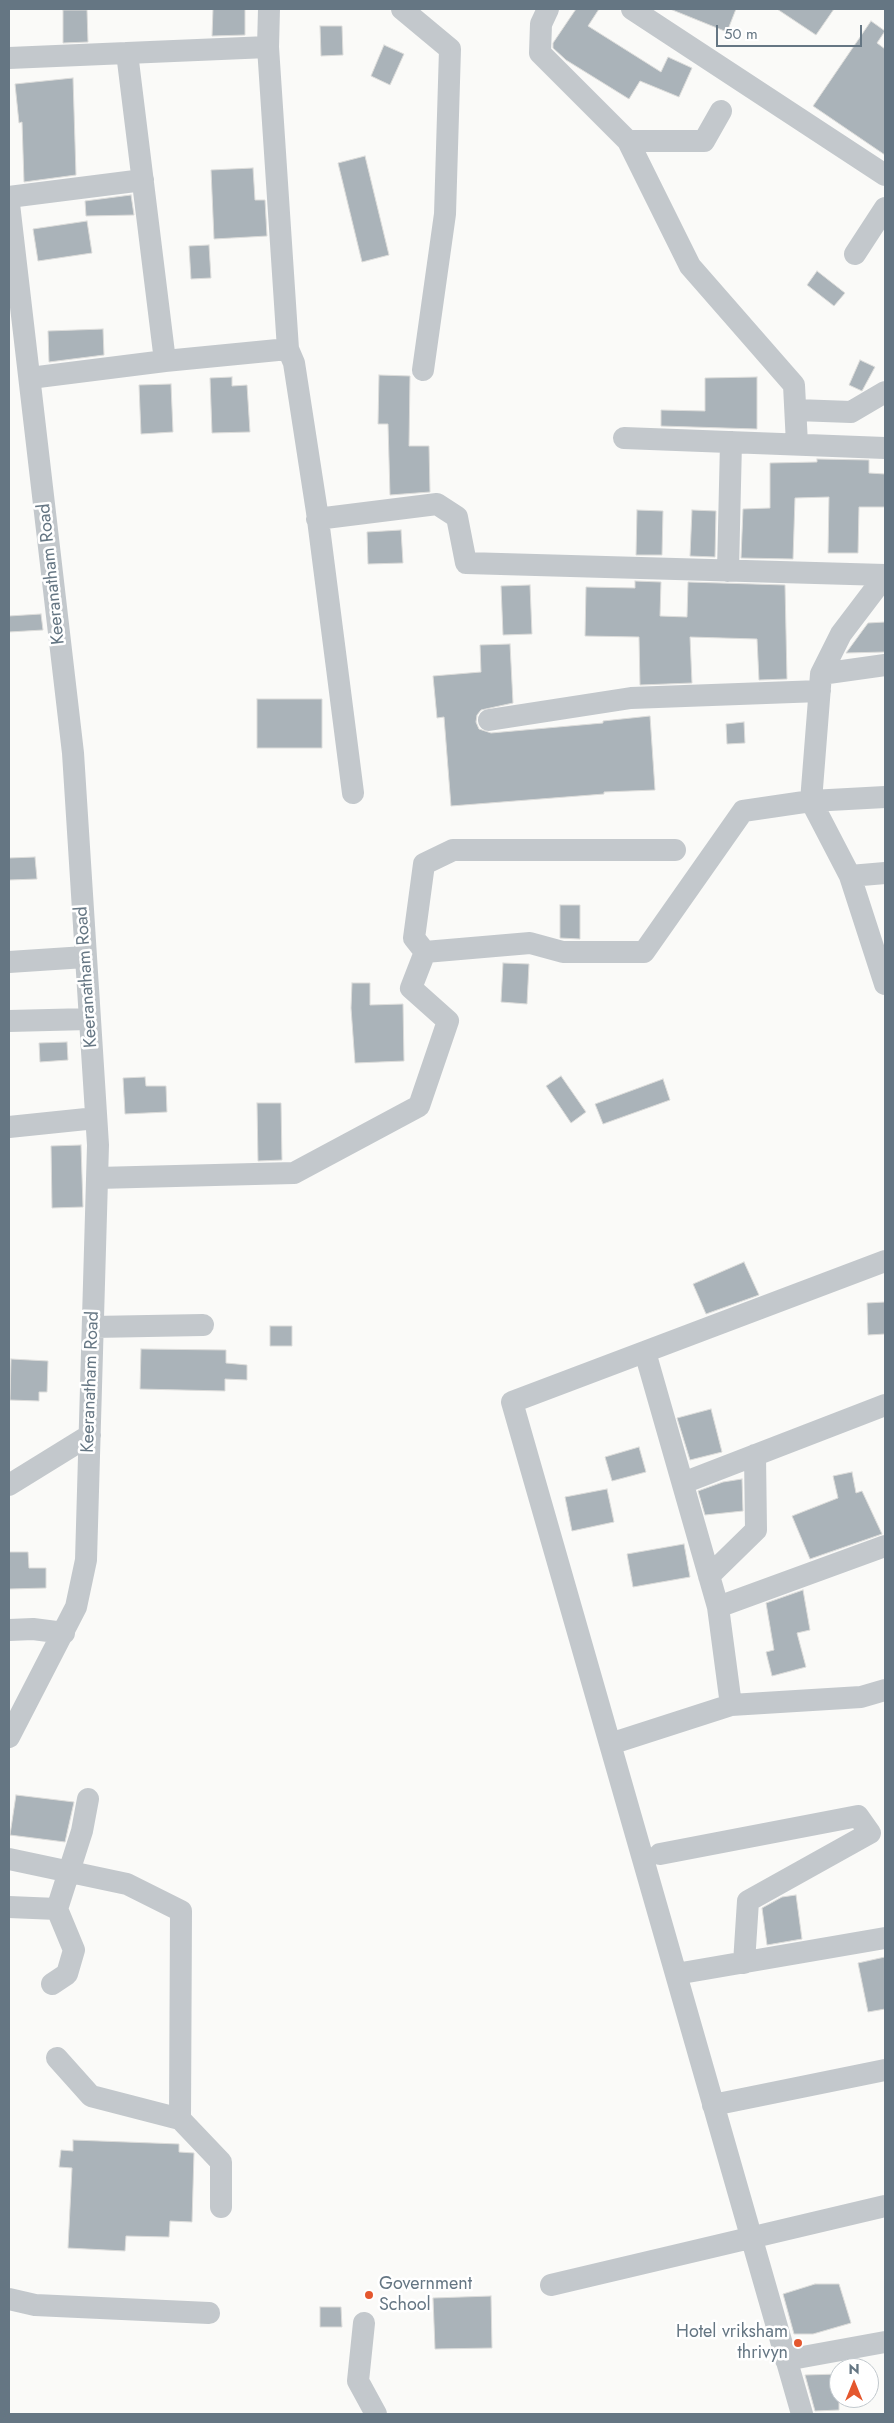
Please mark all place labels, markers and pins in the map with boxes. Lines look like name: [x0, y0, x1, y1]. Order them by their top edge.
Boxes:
place label: Government School: [379, 2274, 472, 2316]
marker: Government School: [363, 2289, 375, 2301]
place label: Hotel vriksham thrivyn: [676, 2322, 788, 2364]
marker: Hotel vriksham thrivyn: [792, 2337, 804, 2349]

